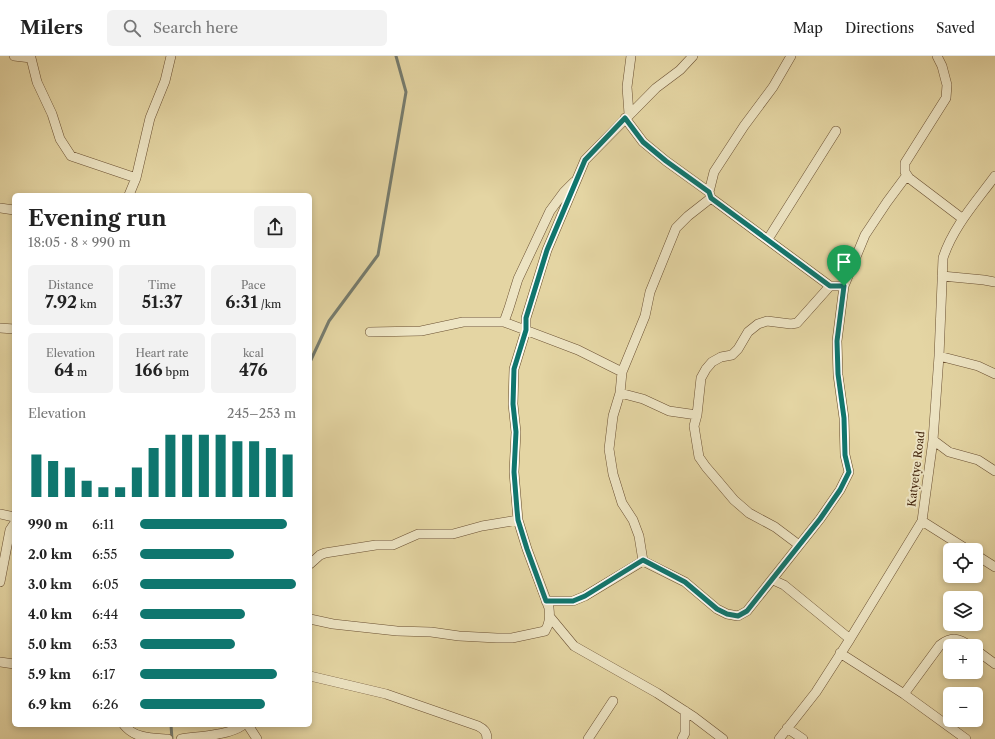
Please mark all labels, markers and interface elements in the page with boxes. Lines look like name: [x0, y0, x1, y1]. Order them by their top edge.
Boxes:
search box: [107, 10, 387, 46]
text: Milers: [20, 16, 83, 39]
icon: search: [121, 17, 143, 39]
text: Search here: [153, 18, 238, 37]
text: Map: [793, 19, 823, 37]
text: Directions: [845, 19, 914, 37]
text: Saved: [936, 19, 975, 37]
text: Evening run: [28, 205, 167, 232]
button: share: [254, 206, 296, 248]
text: 18:05 · 8 × 990 m: [28, 234, 131, 250]
pin: [827, 245, 861, 286]
icon: arrive: [833, 251, 855, 273]
text: Distance: [48, 278, 93, 292]
text: Time: [148, 278, 176, 292]
text: Pace: [241, 278, 266, 292]
text: 7.92: [45, 292, 77, 312]
text: 51:37: [142, 292, 182, 312]
text: 6:31: [225, 292, 258, 312]
text: km: [77, 297, 97, 311]
text: /km: [258, 297, 281, 311]
text: Elevation: [46, 346, 95, 360]
text: Heart rate: [135, 346, 189, 360]
text: kcal: [243, 346, 264, 360]
text: 64: [54, 360, 74, 380]
text: 166: [135, 360, 163, 380]
text: 476: [239, 360, 268, 380]
text: m: [74, 365, 87, 379]
text: bpm: [163, 365, 189, 379]
text: Elevation: [28, 405, 86, 421]
text: 245–253 m: [227, 405, 296, 421]
street label: Katyetye Road: [904, 430, 928, 508]
text: 990 m: [28, 516, 68, 532]
text: 6:11: [92, 516, 114, 532]
map controls: [943, 543, 983, 727]
button: locate: [943, 543, 983, 583]
text: 2.0 km: [28, 546, 72, 562]
text: 6:55: [92, 546, 117, 562]
text: 3.0 km: [28, 576, 72, 592]
text: 6:05: [92, 576, 119, 592]
button: layers: [943, 591, 983, 631]
text: 4.0 km: [28, 606, 72, 622]
text: 6:44: [92, 606, 118, 622]
text: 5.0 km: [28, 636, 72, 652]
text: 6:53: [92, 636, 117, 652]
button: +: [943, 639, 983, 679]
text: 5.9 km: [28, 666, 71, 682]
text: 6:17: [92, 666, 115, 682]
button: −: [943, 687, 983, 727]
text: 6.9 km: [28, 696, 72, 712]
text: 6:26: [92, 696, 118, 712]

